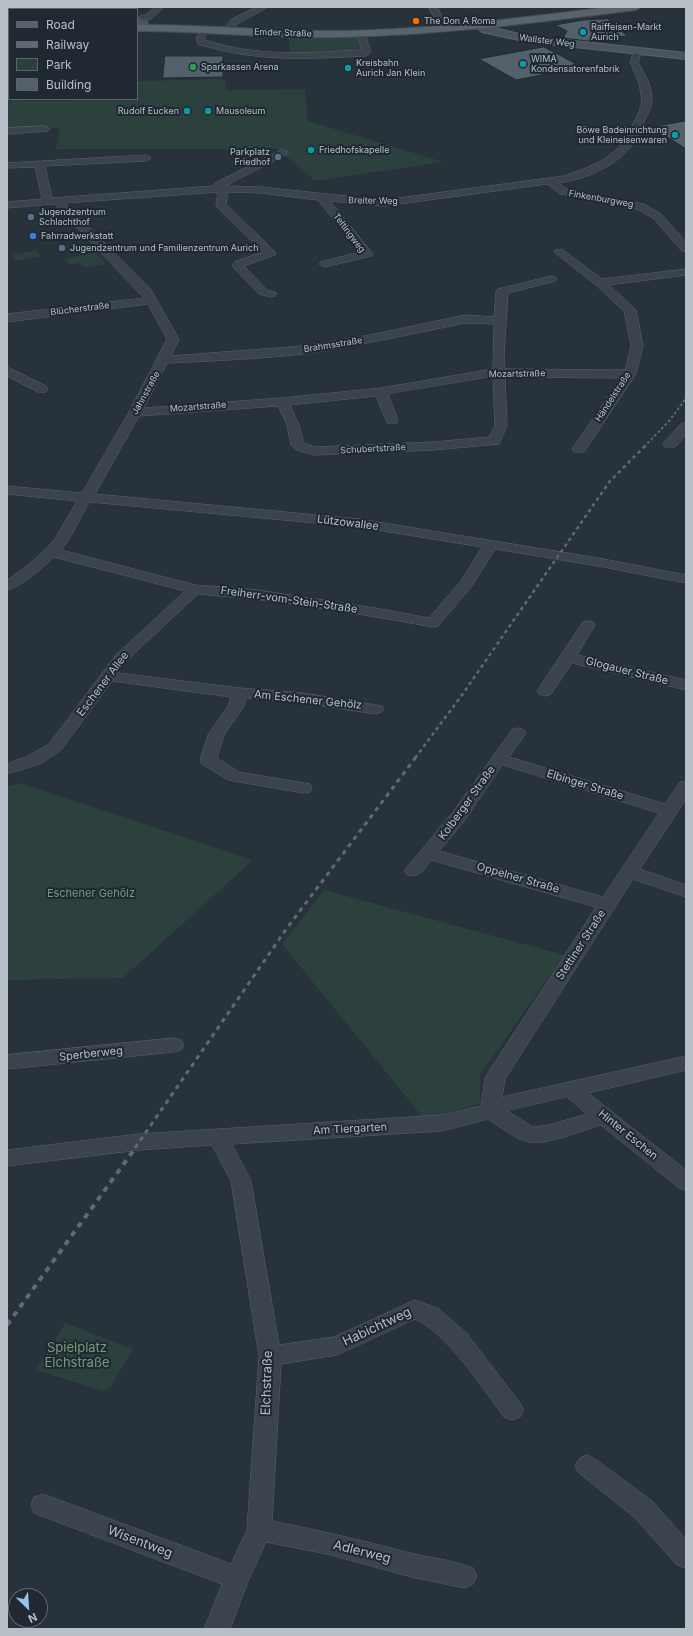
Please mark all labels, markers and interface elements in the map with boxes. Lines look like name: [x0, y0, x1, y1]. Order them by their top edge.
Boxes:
legend: [8, 8, 138, 100]
marker: The Don A Roma: [411, 16, 421, 26]
place label: The Don A Roma: [424, 16, 495, 26]
text: Road: [46, 17, 75, 32]
place label: Raiffeisen-Markt Aurich: [591, 22, 662, 43]
street label: Emder Straße: [254, 27, 312, 39]
marker: Raiffeisen-Markt Aurich: [578, 27, 588, 37]
street label: Wallster Weg: [519, 32, 575, 50]
text: Railway: [46, 37, 89, 52]
place label: WIMA Kondensatorenfabrik: [531, 54, 620, 75]
text: Park: [46, 57, 72, 72]
place label: Kreisbahn Aurich Jan Klein: [356, 58, 425, 79]
marker: WIMA Kondensatorenfabrik: [518, 59, 528, 69]
marker: Sparkassen Arena: [188, 62, 198, 72]
place label: Sparkassen Arena: [201, 62, 279, 72]
marker: Kreisbahn Aurich Jan Klein: [343, 63, 353, 73]
text: Building: [46, 77, 91, 92]
place label: Rudolf Eucken: [118, 106, 179, 116]
marker: Rudolf Eucken: [182, 106, 192, 116]
marker: Mausoleum: [203, 106, 213, 116]
place label: Mausoleum: [216, 106, 265, 116]
place label: Böwe Badeinrichtung und Kleineisenwaren: [576, 125, 667, 146]
marker: Böwe Badeinrichtung und Kleineisenwaren: [670, 130, 680, 140]
marker: Friedhofskapelle: [306, 145, 316, 155]
place label: Friedhofskapelle: [319, 145, 389, 155]
place label: Parkplatz Friedhof: [230, 147, 270, 168]
marker: Parkplatz Friedhof: [273, 152, 283, 162]
street label: Finkenburgweg: [568, 188, 634, 210]
street label: Breiter Weg: [348, 195, 398, 207]
place label: Jugendzentrum Schlachthof: [39, 207, 106, 228]
street label: Teltingweg: [331, 211, 367, 255]
marker: Jugendzentrum Schlachthof: [26, 212, 36, 222]
marker: Fahrradwerkstatt: [28, 231, 38, 241]
place label: Fahrradwerkstatt: [41, 231, 113, 241]
marker: Jugendzentrum und Familienzentrum Aurich: [57, 243, 67, 253]
place label: Jugendzentrum und Familienzentrum Aurich: [70, 243, 259, 253]
street label: Blücherstraße: [50, 300, 110, 318]
street label: Brahmsstraße: [303, 335, 363, 355]
street label: Mozartstraße: [489, 368, 545, 380]
street label: Jahnstraße: [130, 369, 162, 417]
street label: Händelstraße: [593, 370, 633, 424]
street label: Mozartstraße: [169, 400, 227, 414]
street label: Schubertstraße: [340, 442, 406, 456]
street label: Lützowallee: [316, 513, 380, 533]
street label: Freiherr-vom-Stein-Straße: [220, 584, 358, 616]
street label: Eschener Allee: [74, 649, 132, 719]
street label: Glogauer Straße: [584, 654, 670, 688]
street label: Am Eschener Gehölz: [253, 688, 363, 712]
street label: Kolberger Straße: [436, 764, 498, 842]
street label: Elbinger Straße: [545, 767, 625, 803]
street label: Oppelner Straße: [475, 860, 561, 896]
park label: Eschener Gehölz: [47, 887, 135, 901]
street label: Stettiner Straße: [553, 907, 609, 983]
street label: Sperberweg: [59, 1044, 123, 1064]
street label: Hinter Eschen: [596, 1107, 660, 1163]
street label: Am Tiergarten: [313, 1120, 387, 1138]
street label: Habichtweg: [340, 1304, 414, 1350]
park label: Spielplatz Elchstraße: [45, 1340, 109, 1371]
street label: Elchstraße: [258, 1350, 276, 1416]
street label: Wisentweg: [105, 1522, 175, 1562]
street label: Adlerweg: [332, 1537, 392, 1567]
north arrow: [8, 1588, 48, 1628]
text: N: [26, 1610, 39, 1626]

